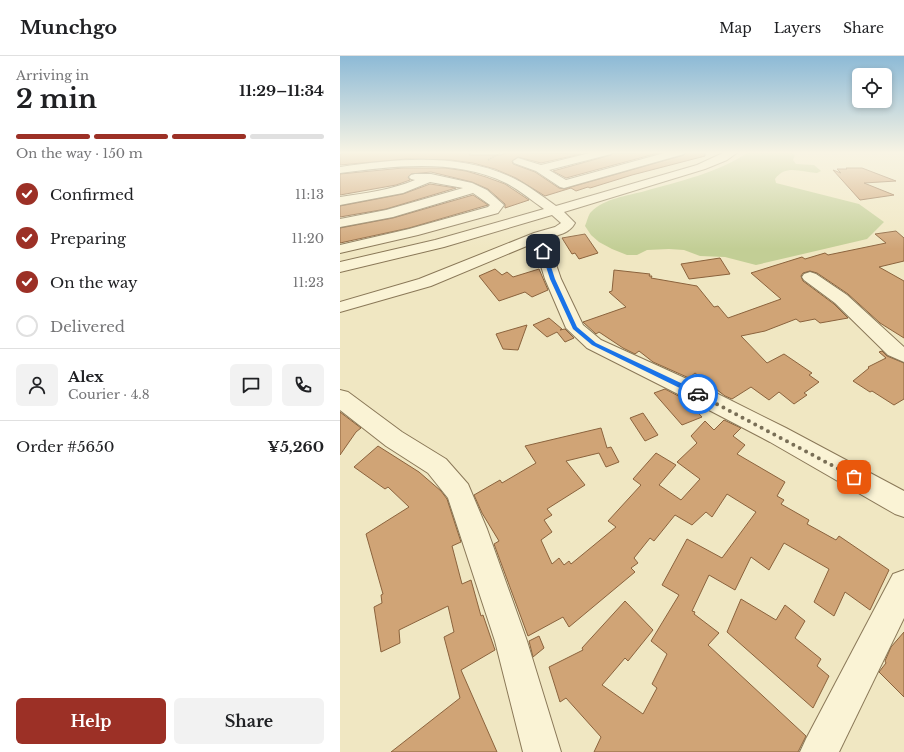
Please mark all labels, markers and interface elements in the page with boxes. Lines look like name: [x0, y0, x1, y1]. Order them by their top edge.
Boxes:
text: Munchgo: [20, 16, 117, 39]
text: Map: [719, 19, 752, 37]
text: Layers: [774, 19, 821, 37]
text: Share: [843, 19, 884, 37]
text: Arriving in: [16, 67, 89, 84]
map controls: [852, 68, 892, 108]
button: locate: [852, 68, 892, 108]
text: 11:29–11:34: [239, 81, 324, 100]
text: 2 min: [16, 83, 97, 115]
text: On the way · 150 m: [16, 145, 143, 162]
icon: check: [16, 183, 38, 205]
text: Confirmed: [50, 185, 134, 204]
text: 11:13: [295, 186, 324, 203]
icon: check: [16, 227, 38, 249]
text: Preparing: [50, 229, 126, 248]
text: 11:20: [291, 230, 324, 247]
pin: [526, 234, 560, 268]
icon: home: [532, 240, 554, 262]
icon: check: [16, 271, 38, 293]
text: On the way: [50, 273, 138, 292]
text: 11:23: [293, 274, 324, 291]
text: Delivered: [50, 317, 125, 336]
button: person: [16, 364, 58, 406]
button: chat: [230, 364, 272, 406]
button: phone: [282, 364, 324, 406]
text: Alex: [68, 367, 104, 386]
courier: [678, 374, 718, 414]
icon: car: [687, 383, 709, 405]
text: Courier · 4.8: [68, 386, 150, 403]
text: Order #5650: [16, 437, 114, 456]
text: ¥5,260: [267, 437, 324, 456]
pin: [837, 460, 871, 494]
icon: bag: [843, 466, 865, 488]
button: Help: [16, 698, 166, 744]
button: Share: [174, 698, 324, 744]

